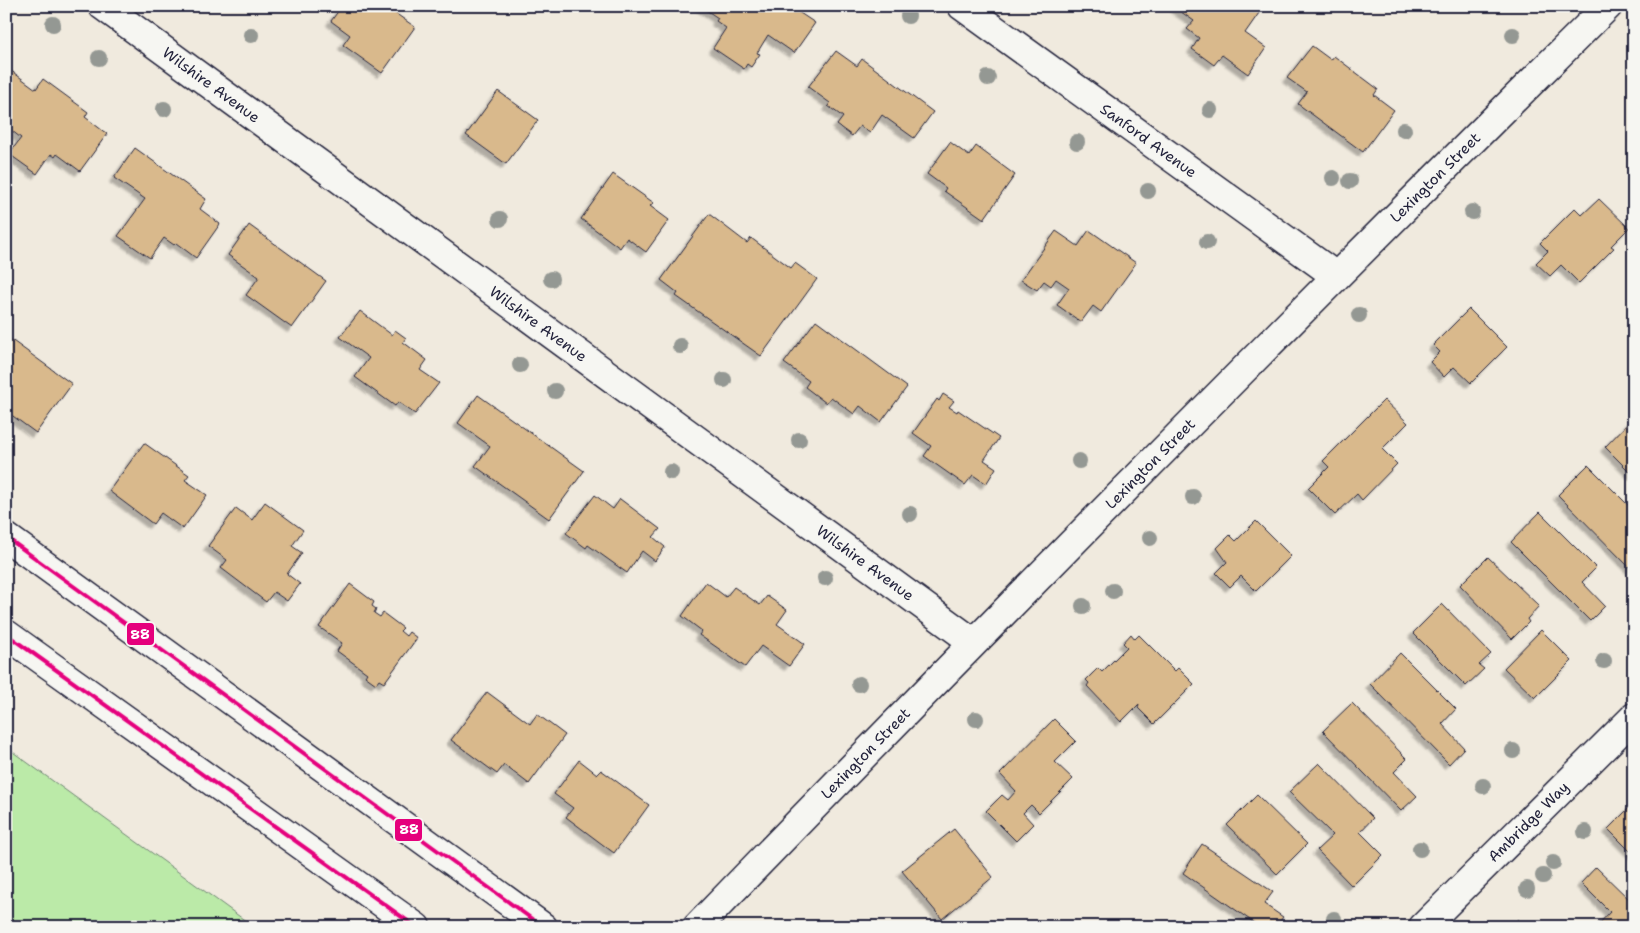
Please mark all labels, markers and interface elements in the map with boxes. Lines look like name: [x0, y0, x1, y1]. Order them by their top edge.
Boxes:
street label: Wilshire Avenue: [158, 43, 264, 127]
street label: Sanford Avenue: [1096, 99, 1201, 182]
street label: Lexington Street: [1386, 128, 1485, 227]
street label: Wilshire Avenue: [485, 282, 591, 366]
street label: Lexington Street: [1101, 414, 1200, 514]
street label: Wilshire Avenue: [812, 521, 918, 605]
line badge: 88: [126, 622, 155, 646]
text: 88: [130, 625, 150, 643]
street label: Lexington Street: [817, 704, 915, 803]
street label: Ambridge Way: [1484, 777, 1574, 867]
line badge: 88: [394, 818, 423, 842]
text: 88: [399, 820, 419, 838]

